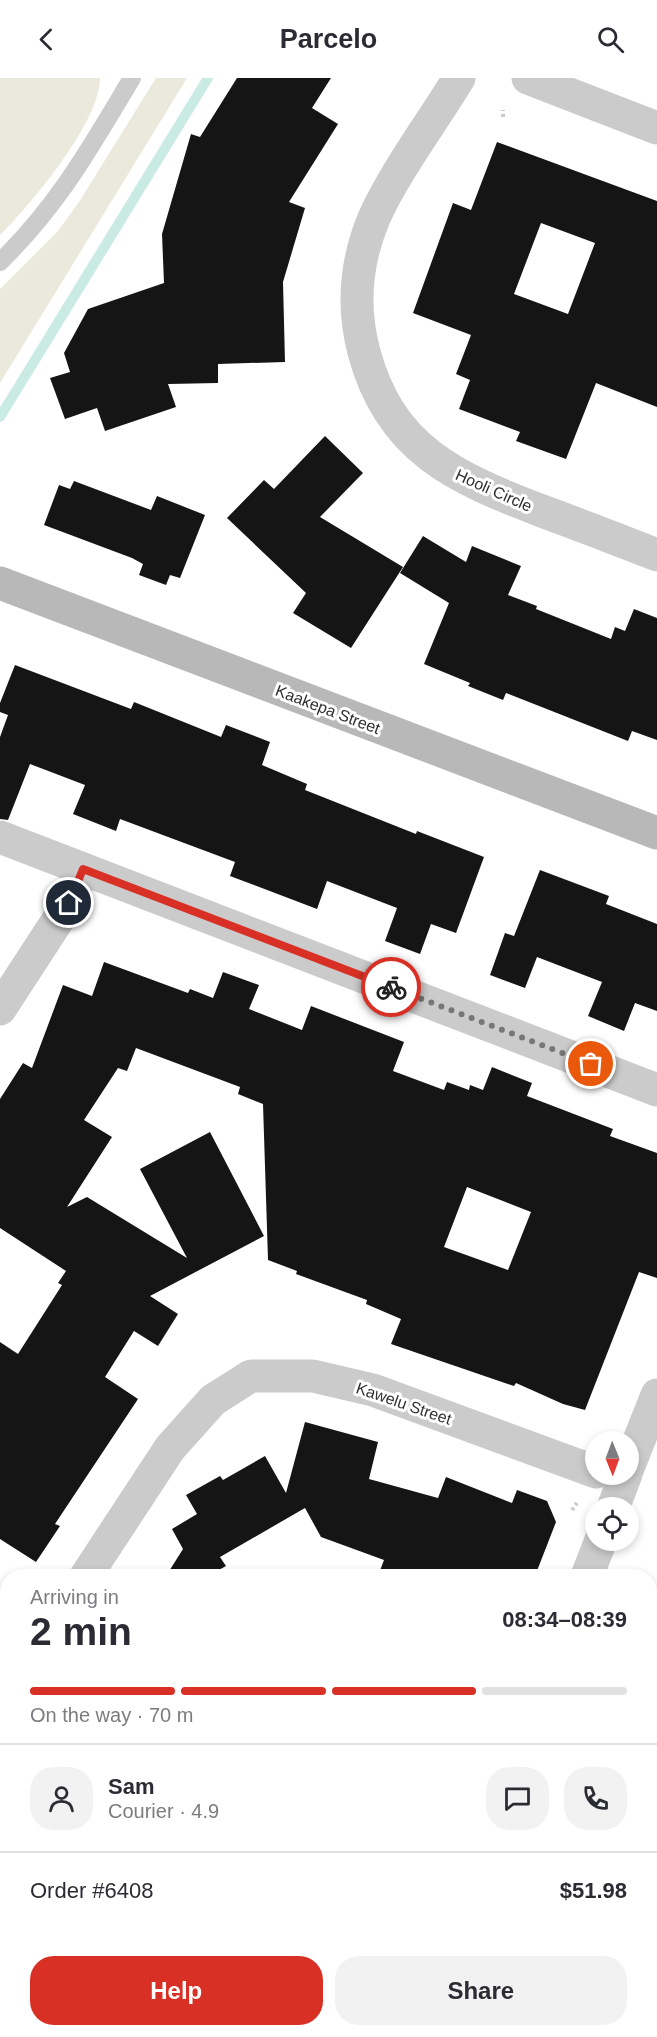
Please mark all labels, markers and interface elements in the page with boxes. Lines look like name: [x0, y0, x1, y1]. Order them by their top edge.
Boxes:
icon: back: [30, 23, 63, 56]
icon: search: [594, 23, 627, 56]
text: Parcelo: [280, 24, 377, 54]
street label: Hooli Circle: [453, 466, 535, 515]
street label: Kaakepa Street: [273, 682, 383, 737]
pin: [43, 877, 94, 928]
icon: home: [52, 886, 85, 919]
courier: [361, 957, 421, 1017]
icon: bike: [375, 971, 408, 1004]
pin: [565, 1038, 616, 1089]
icon: bag: [574, 1047, 607, 1080]
street label: Kawelu Street: [354, 1379, 454, 1428]
north arrow: [585, 1431, 639, 1485]
map controls: [585, 1431, 639, 1551]
button: locate: [585, 1497, 639, 1551]
text: Arriving in: [30, 1586, 119, 1608]
text: 08:34–08:39: [502, 1607, 627, 1632]
text: 2 min: [30, 1610, 132, 1653]
text: On the way · 70 m: [30, 1704, 193, 1726]
button: person: [30, 1767, 93, 1830]
button: chat: [486, 1767, 549, 1830]
button: phone: [564, 1767, 627, 1830]
text: Sam: [108, 1774, 154, 1799]
text: Courier · 4.9: [108, 1800, 219, 1822]
text: Order #6408: [30, 1878, 154, 1903]
text: $51.98: [560, 1878, 627, 1903]
button: Help: [30, 1956, 323, 2025]
button: Share: [335, 1956, 627, 2025]

